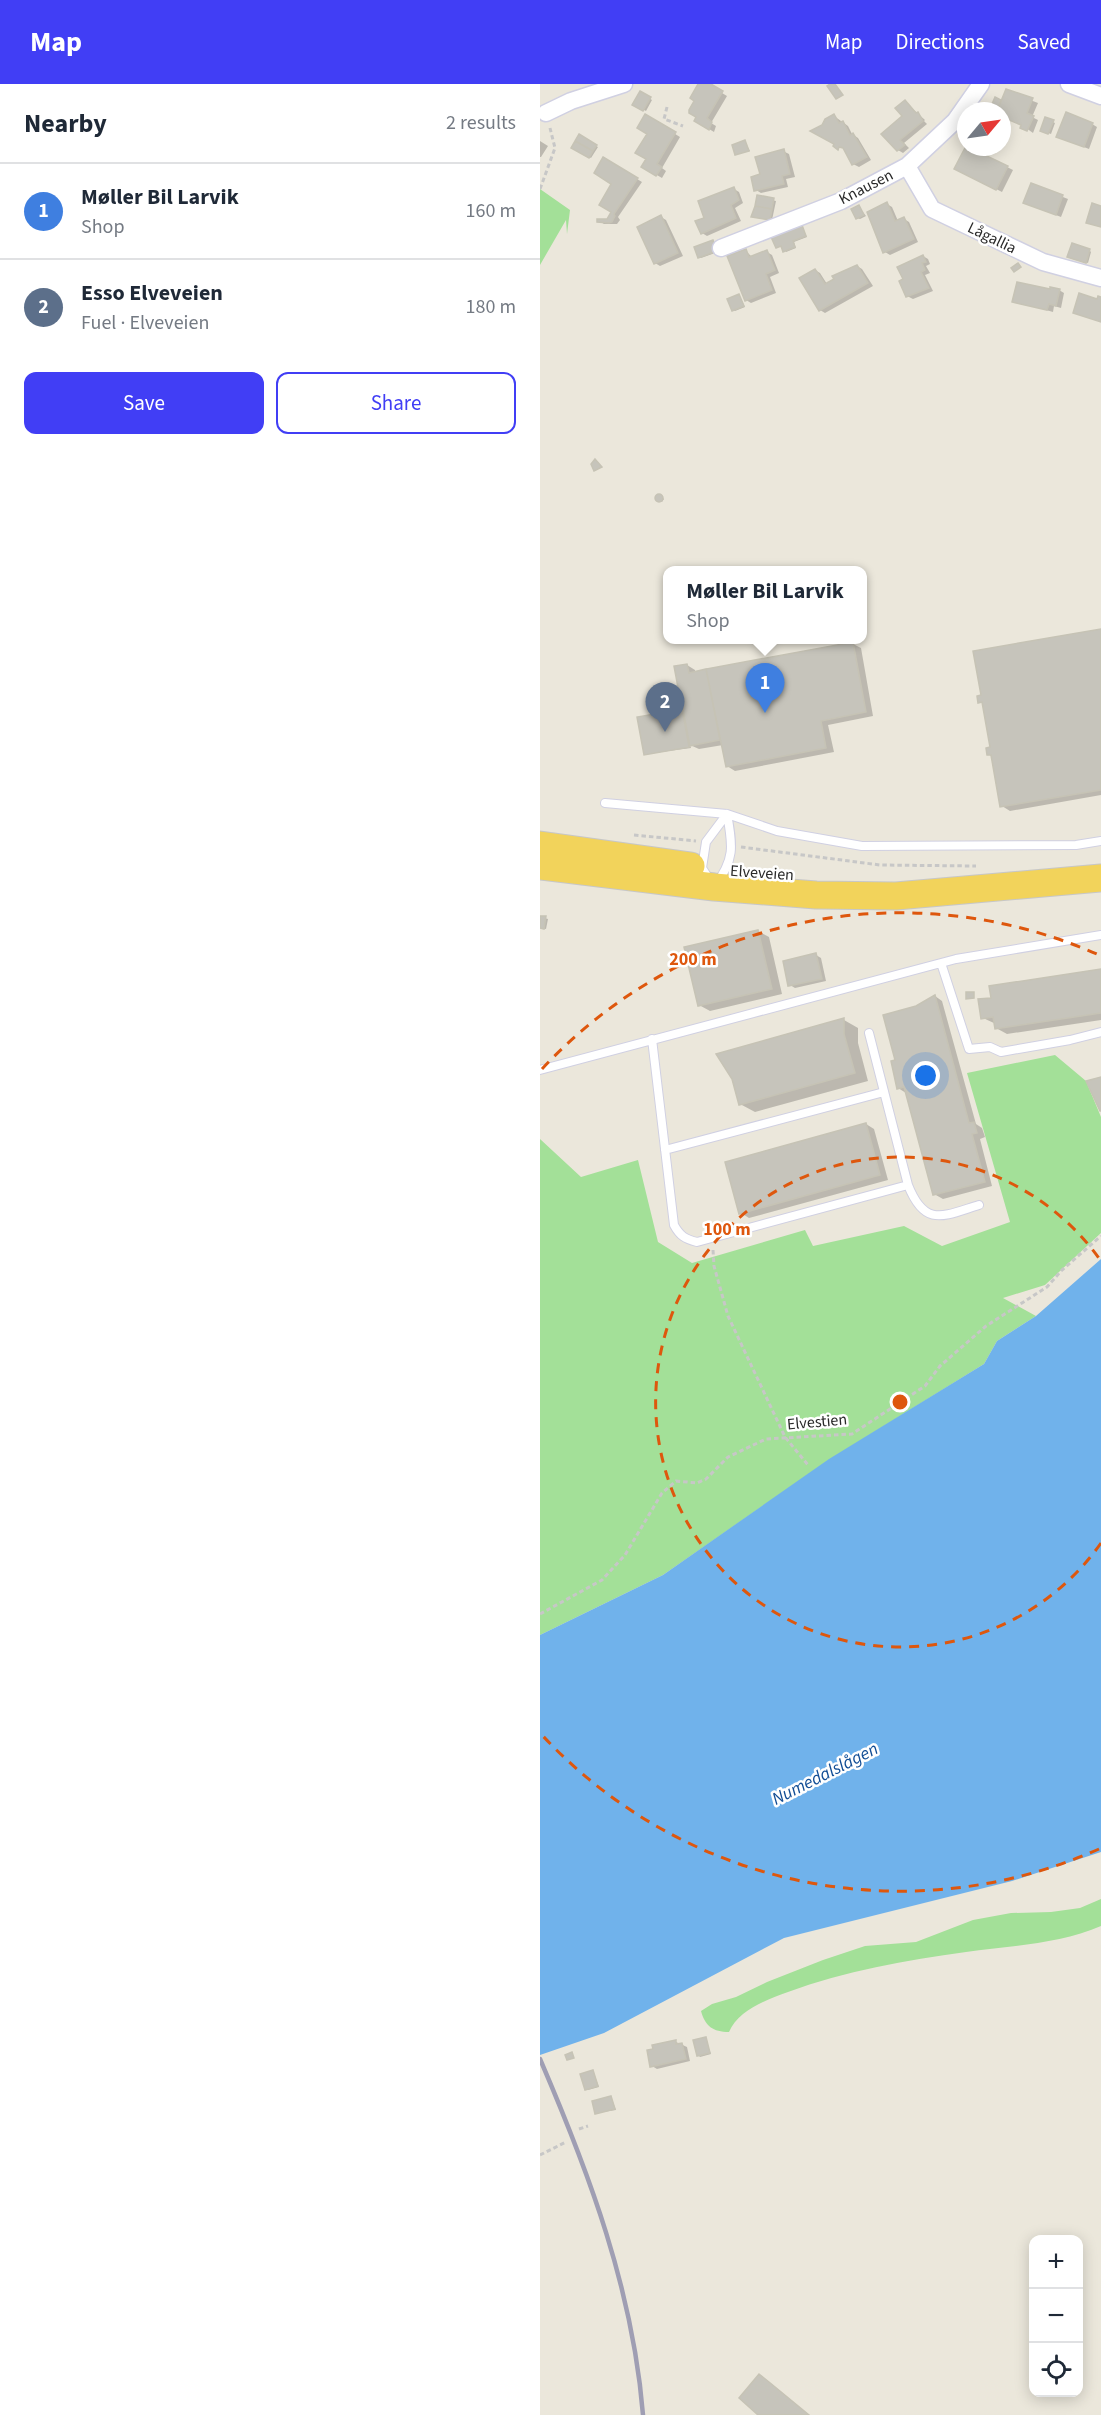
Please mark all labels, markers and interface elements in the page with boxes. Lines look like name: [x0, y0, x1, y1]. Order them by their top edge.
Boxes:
text: Map: [30, 22, 82, 62]
text: Map: [825, 27, 863, 57]
text: Directions: [896, 27, 984, 57]
text: Saved: [1017, 27, 1071, 57]
north arrow: [957, 102, 1011, 156]
text: Nearby: [24, 105, 107, 142]
text: 2 results: [446, 109, 516, 137]
street label: Knausen: [835, 164, 897, 210]
text: Møller Bil Larvik: [81, 181, 239, 213]
text: 1: [38, 197, 49, 225]
text: 160 m: [466, 197, 516, 225]
text: Shop: [81, 213, 125, 241]
street label: Lågallia: [964, 217, 1020, 259]
text: Esso Elveveien: [81, 277, 223, 309]
text: 2: [38, 293, 49, 321]
text: 180 m: [466, 293, 516, 321]
text: Fuel · Elveveien: [81, 309, 209, 337]
button: Save: [24, 372, 264, 434]
button: Share: [276, 372, 516, 434]
popup: [663, 566, 867, 644]
text: Møller Bil Larvik: [686, 575, 844, 607]
text: Shop: [686, 607, 730, 635]
pin: 1: [746, 664, 784, 713]
pin: 2: [646, 682, 684, 732]
street label: Elveveien: [729, 860, 795, 886]
text: 200 m: [669, 947, 717, 972]
your location: [911, 1061, 940, 1090]
text: 100 m: [703, 1217, 751, 1242]
centre of rings: [890, 1392, 910, 1412]
street label: Elvestien: [786, 1408, 848, 1436]
water label: Numedalslågen: [768, 1736, 882, 1812]
map controls: [1029, 2235, 1083, 2397]
button: +: [1029, 2235, 1083, 2289]
button: −: [1029, 2289, 1083, 2343]
button: locate: [1029, 2343, 1083, 2397]

